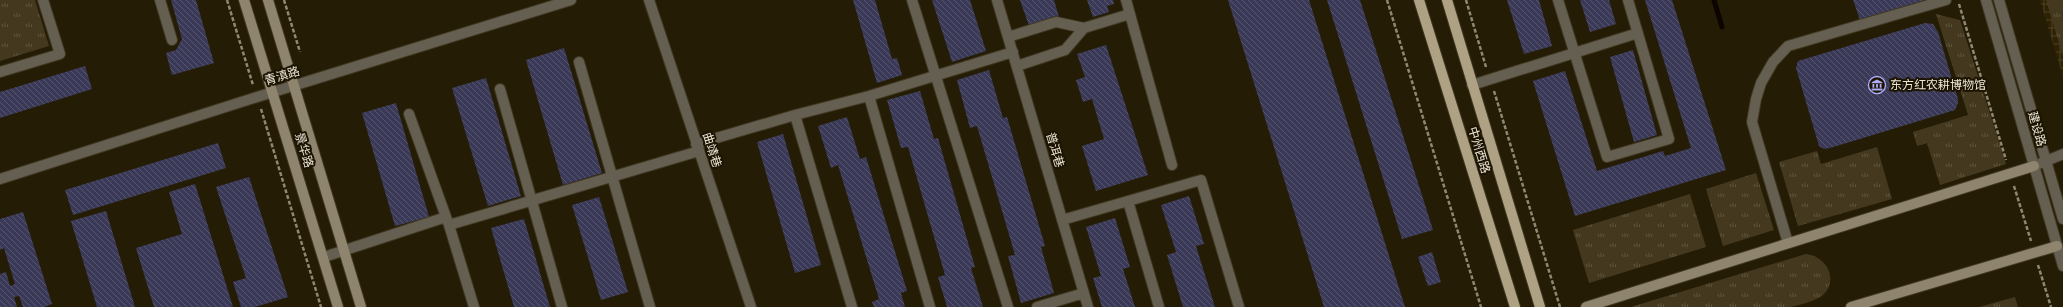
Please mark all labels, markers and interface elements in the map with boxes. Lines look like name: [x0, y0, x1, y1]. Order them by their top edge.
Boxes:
street label: 青滇路: [262, 63, 302, 89]
museum icon: 东方红农耕博物馆: [1867, 75, 1887, 95]
place label: 东方红农耕博物馆: [1890, 77, 1986, 93]
street label: 建设路: [2024, 109, 2050, 149]
street label: 中州西路: [1464, 125, 1494, 175]
street label: 景华路: [291, 130, 317, 170]
street label: 曲靖巷: [699, 130, 725, 170]
street label: 普洱巷: [1042, 130, 1068, 170]

